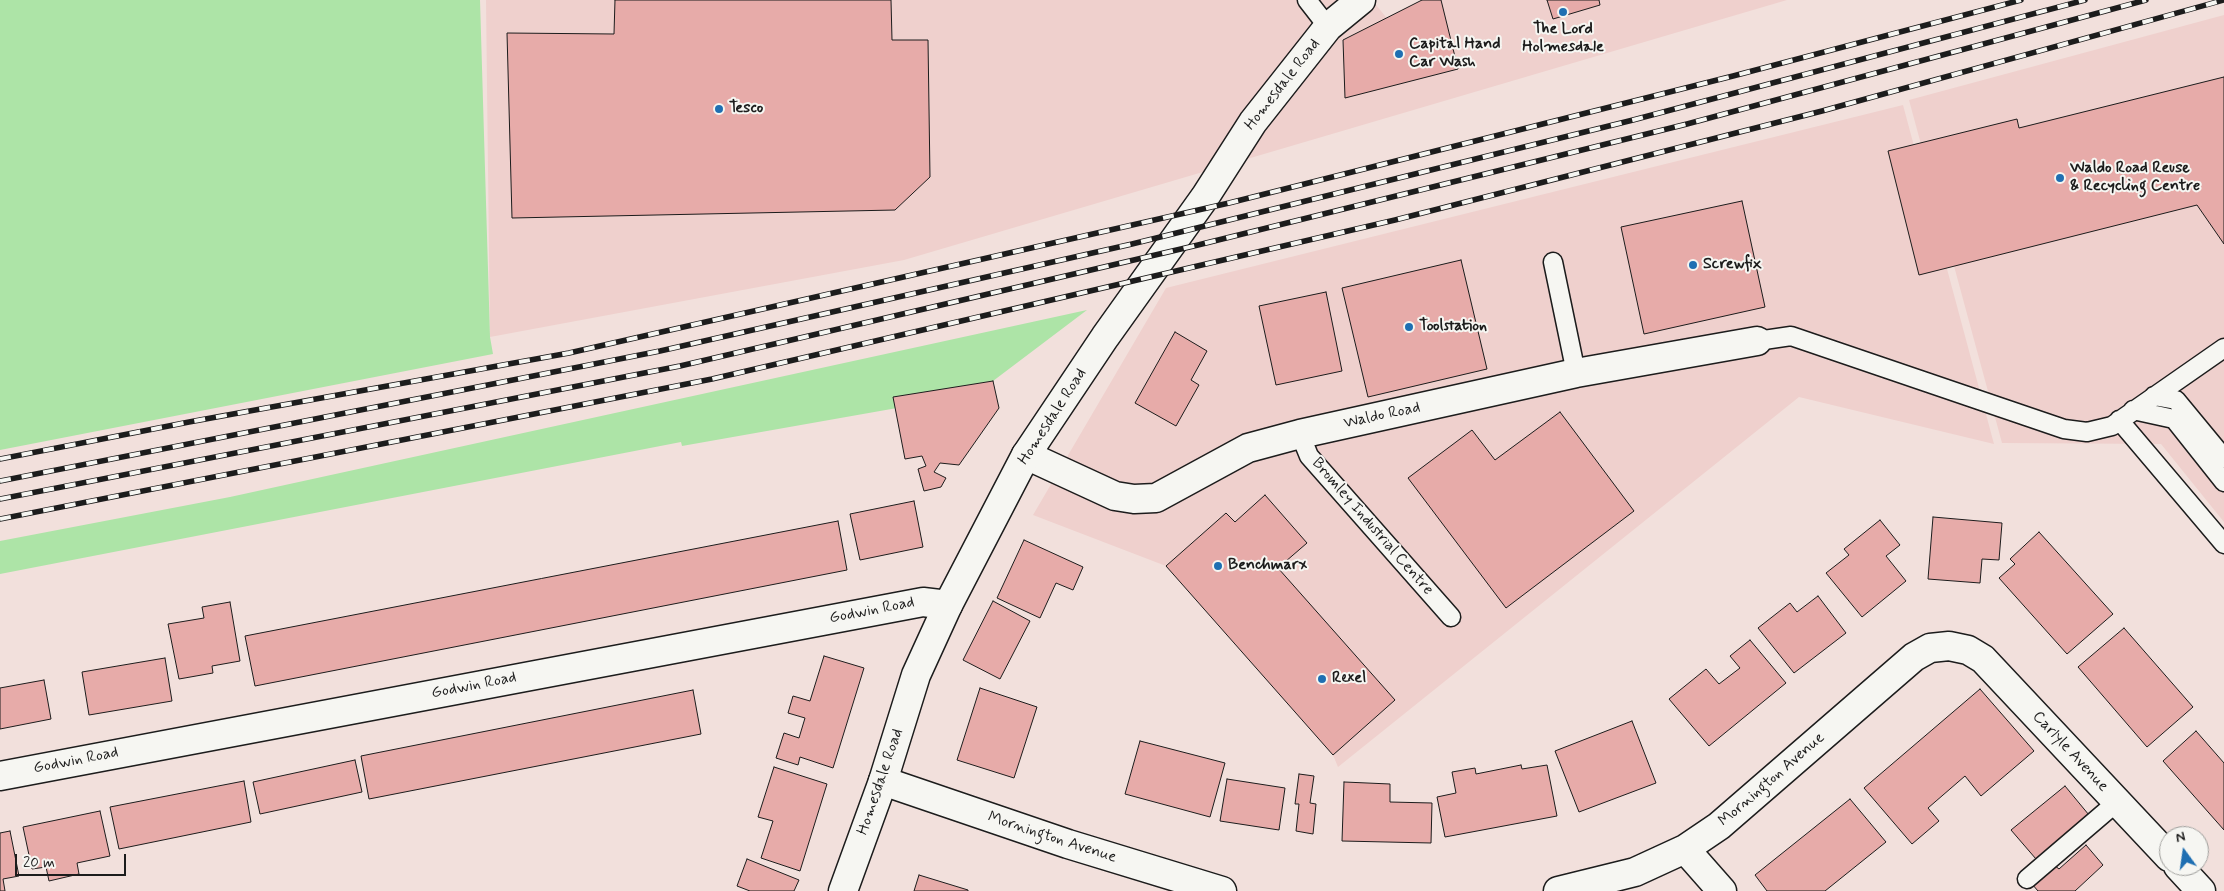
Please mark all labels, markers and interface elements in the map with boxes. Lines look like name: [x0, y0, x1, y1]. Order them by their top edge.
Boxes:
marker: The Lord Holmesdale: [1557, 6, 1569, 18]
place label: The Lord Holmesdale: [1522, 20, 1604, 58]
street label: Homesdale Road: [1241, 35, 1325, 135]
place label: Capital Hand Car Wash: [1409, 35, 1500, 73]
marker: Capital Hand Car Wash: [1393, 48, 1405, 60]
place label: Tesco: [729, 99, 763, 119]
marker: Tesco: [713, 103, 725, 115]
place label: Waldo Road Reuse & Recycling Centre: [2070, 159, 2200, 197]
marker: Waldo Road Reuse & Recycling Centre: [2054, 172, 2066, 184]
place label: Screwfix: [1703, 255, 1762, 275]
marker: Screwfix: [1687, 259, 1699, 271]
place label: Toolstation: [1419, 317, 1487, 337]
marker: Toolstation: [1403, 321, 1415, 333]
street label: Homesdale Road: [1015, 365, 1091, 469]
street label: Waldo Road: [1342, 399, 1422, 433]
street label: Bromley Industrial Centre: [1307, 454, 1437, 600]
place label: Benchmarx: [1228, 556, 1307, 576]
marker: Benchmarx: [1212, 560, 1224, 572]
street label: Godwin Road: [828, 593, 916, 629]
street label: Godwin Road: [430, 668, 518, 704]
place label: Rexel: [1332, 669, 1366, 689]
marker: Rexel: [1316, 673, 1328, 685]
street label: Carlyle Avenue: [2028, 708, 2112, 796]
street label: Homesdale Road: [854, 726, 908, 838]
street label: Mornington Avenue: [1715, 729, 1829, 831]
street label: Godwin Road: [32, 743, 120, 779]
street label: Mornington Avenue: [985, 808, 1119, 868]
north arrow: [2159, 826, 2209, 876]
text: N: [2174, 828, 2187, 847]
scale bar: [18, 844, 129, 876]
text: 20 m: [23, 853, 55, 873]

